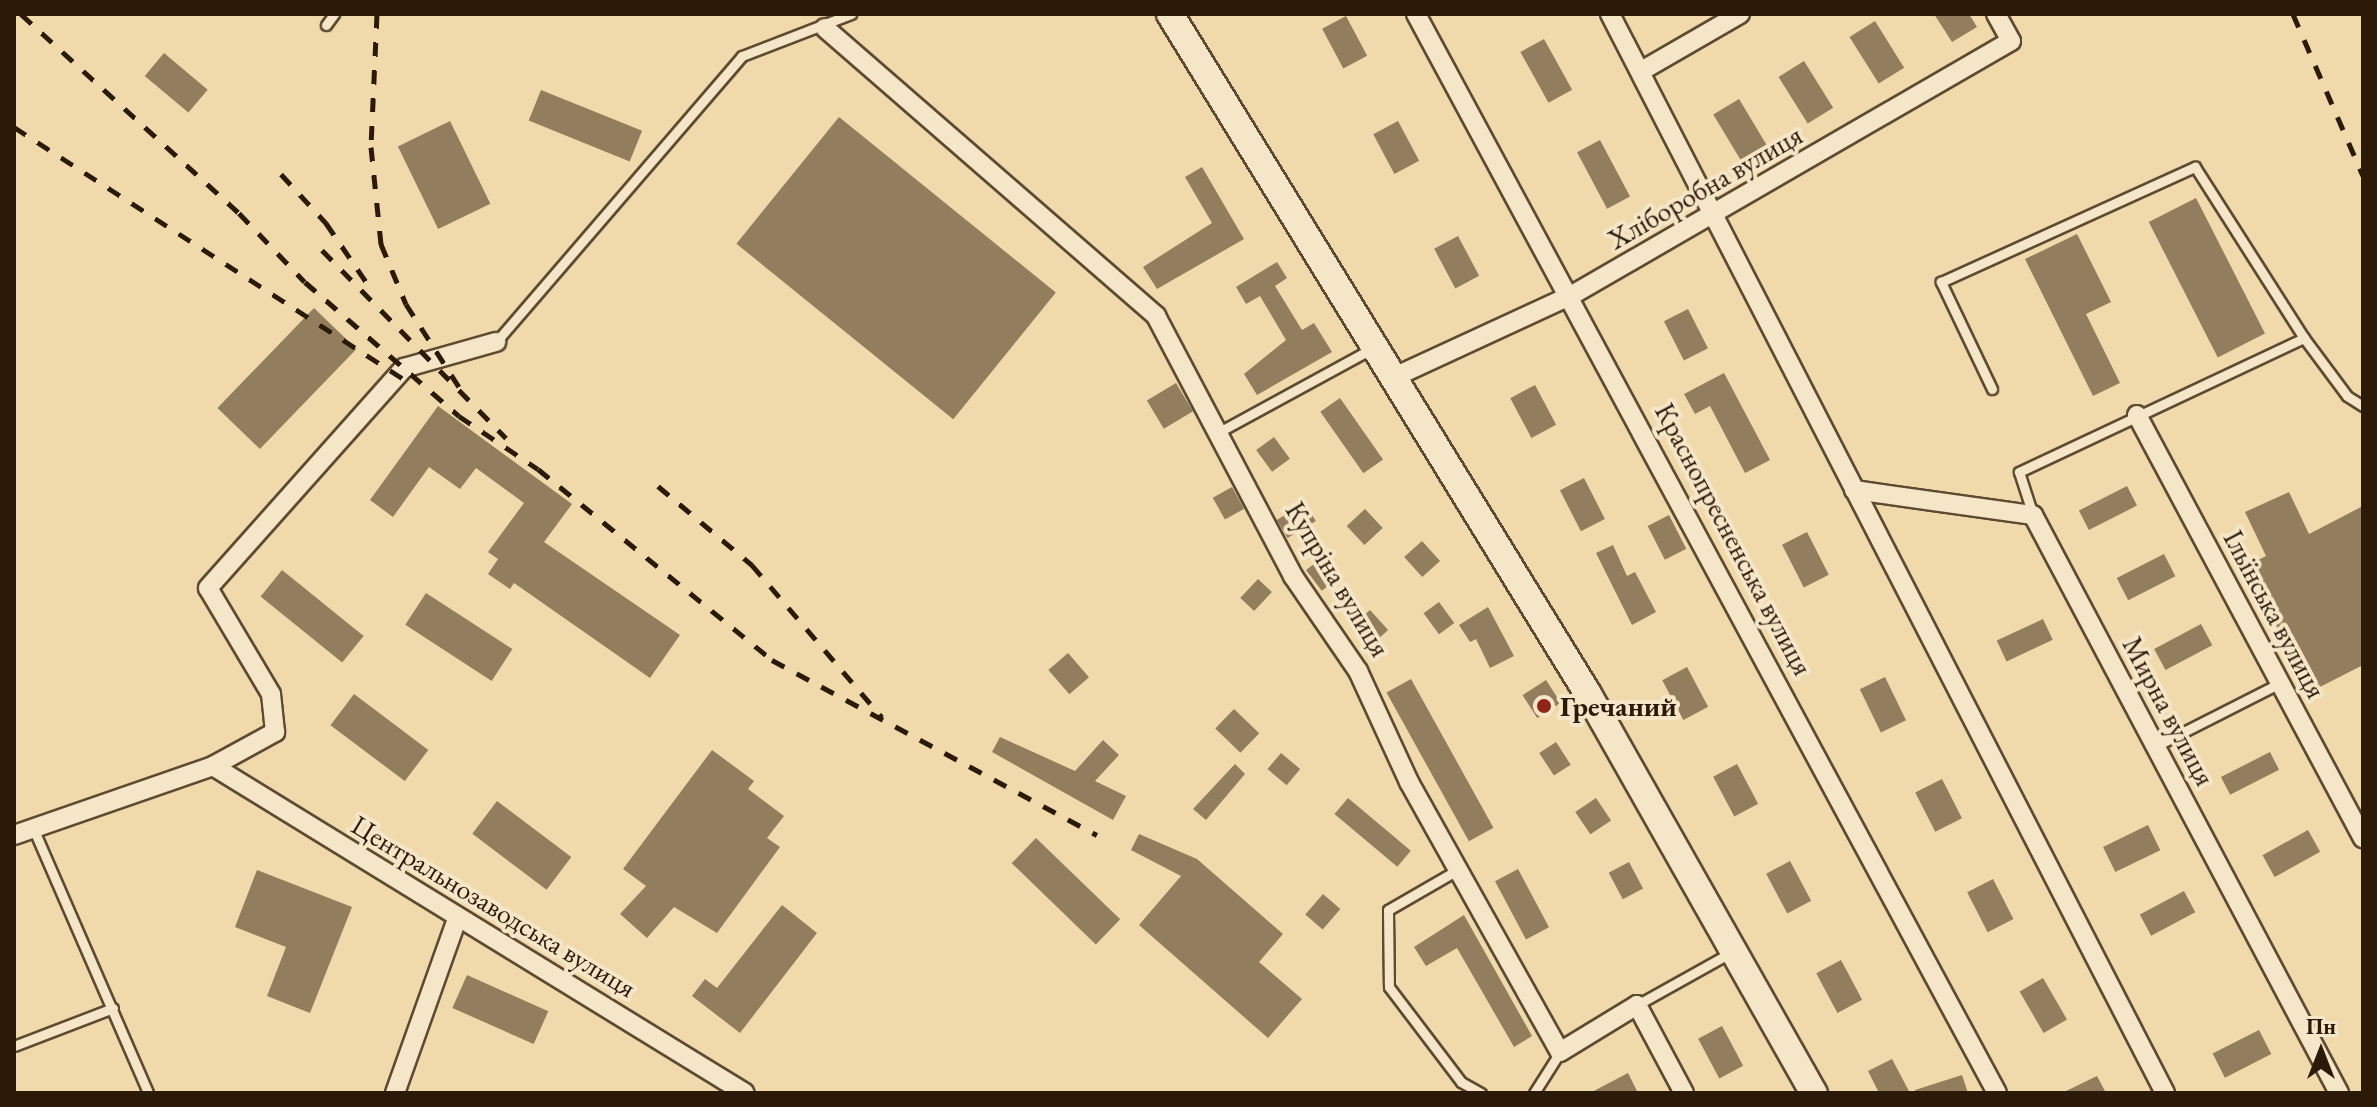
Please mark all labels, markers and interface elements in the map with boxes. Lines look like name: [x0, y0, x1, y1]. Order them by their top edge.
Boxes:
street label: Хліборобна вулиця: [1602, 118, 1808, 256]
street label: Краснопресненська вулиця: [1648, 397, 1820, 681]
street label: Купріна вулиця: [1279, 495, 1397, 663]
street label: Ільїнська вулиця: [2217, 524, 2333, 704]
street label: Мирна вулиця: [2116, 631, 2222, 791]
place label: Гречаний: [1560, 689, 1677, 723]
marker: Гречаний: [1535, 697, 1553, 715]
street label: Центральнозаводська вулиця: [346, 808, 642, 1004]
north arrow: [2281, 1011, 2361, 1091]
text: Пн: [2306, 1012, 2336, 1041]

